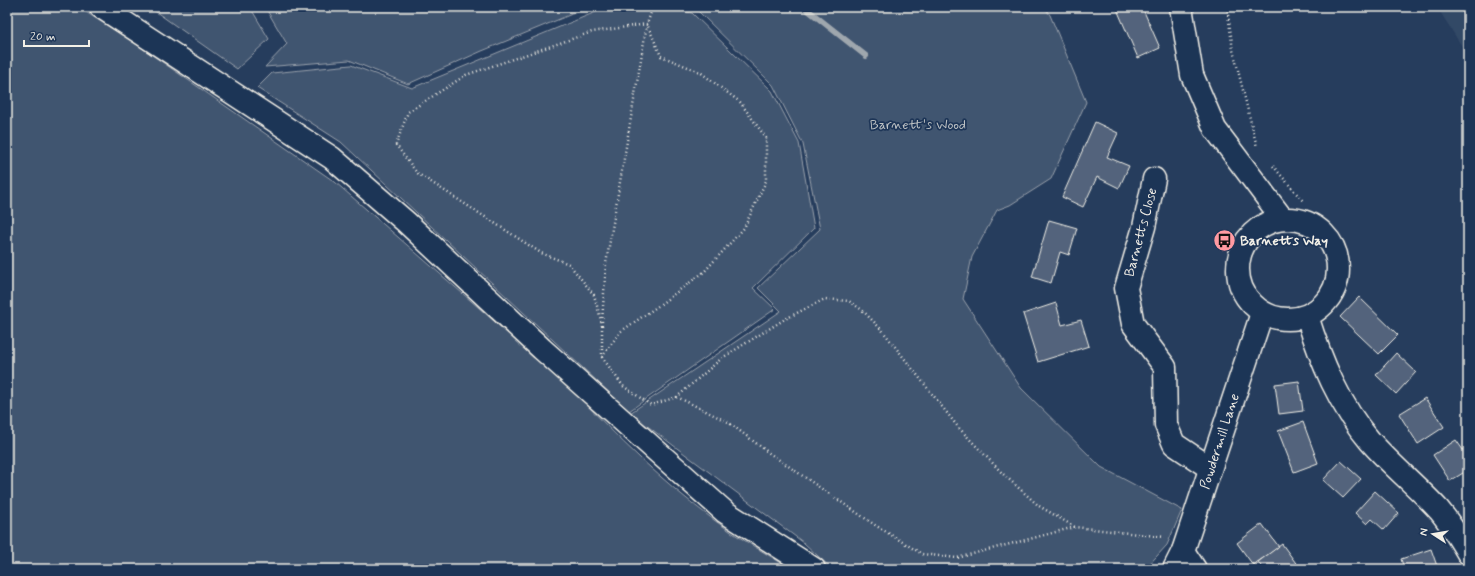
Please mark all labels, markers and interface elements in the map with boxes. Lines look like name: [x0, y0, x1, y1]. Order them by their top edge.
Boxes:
scale bar: [24, 22, 89, 48]
text: 20 m: [30, 29, 56, 45]
park label: Barnett's Wood: [870, 116, 966, 134]
street label: Barnetts Close: [1120, 186, 1162, 279]
bus stop icon: Barnetts Way: [1211, 227, 1237, 253]
place label: Barnetts Way: [1240, 232, 1329, 250]
street label: Powdermill Lane: [1196, 391, 1244, 492]
north arrow: [1413, 514, 1453, 554]
text: N: [1417, 527, 1432, 537]

